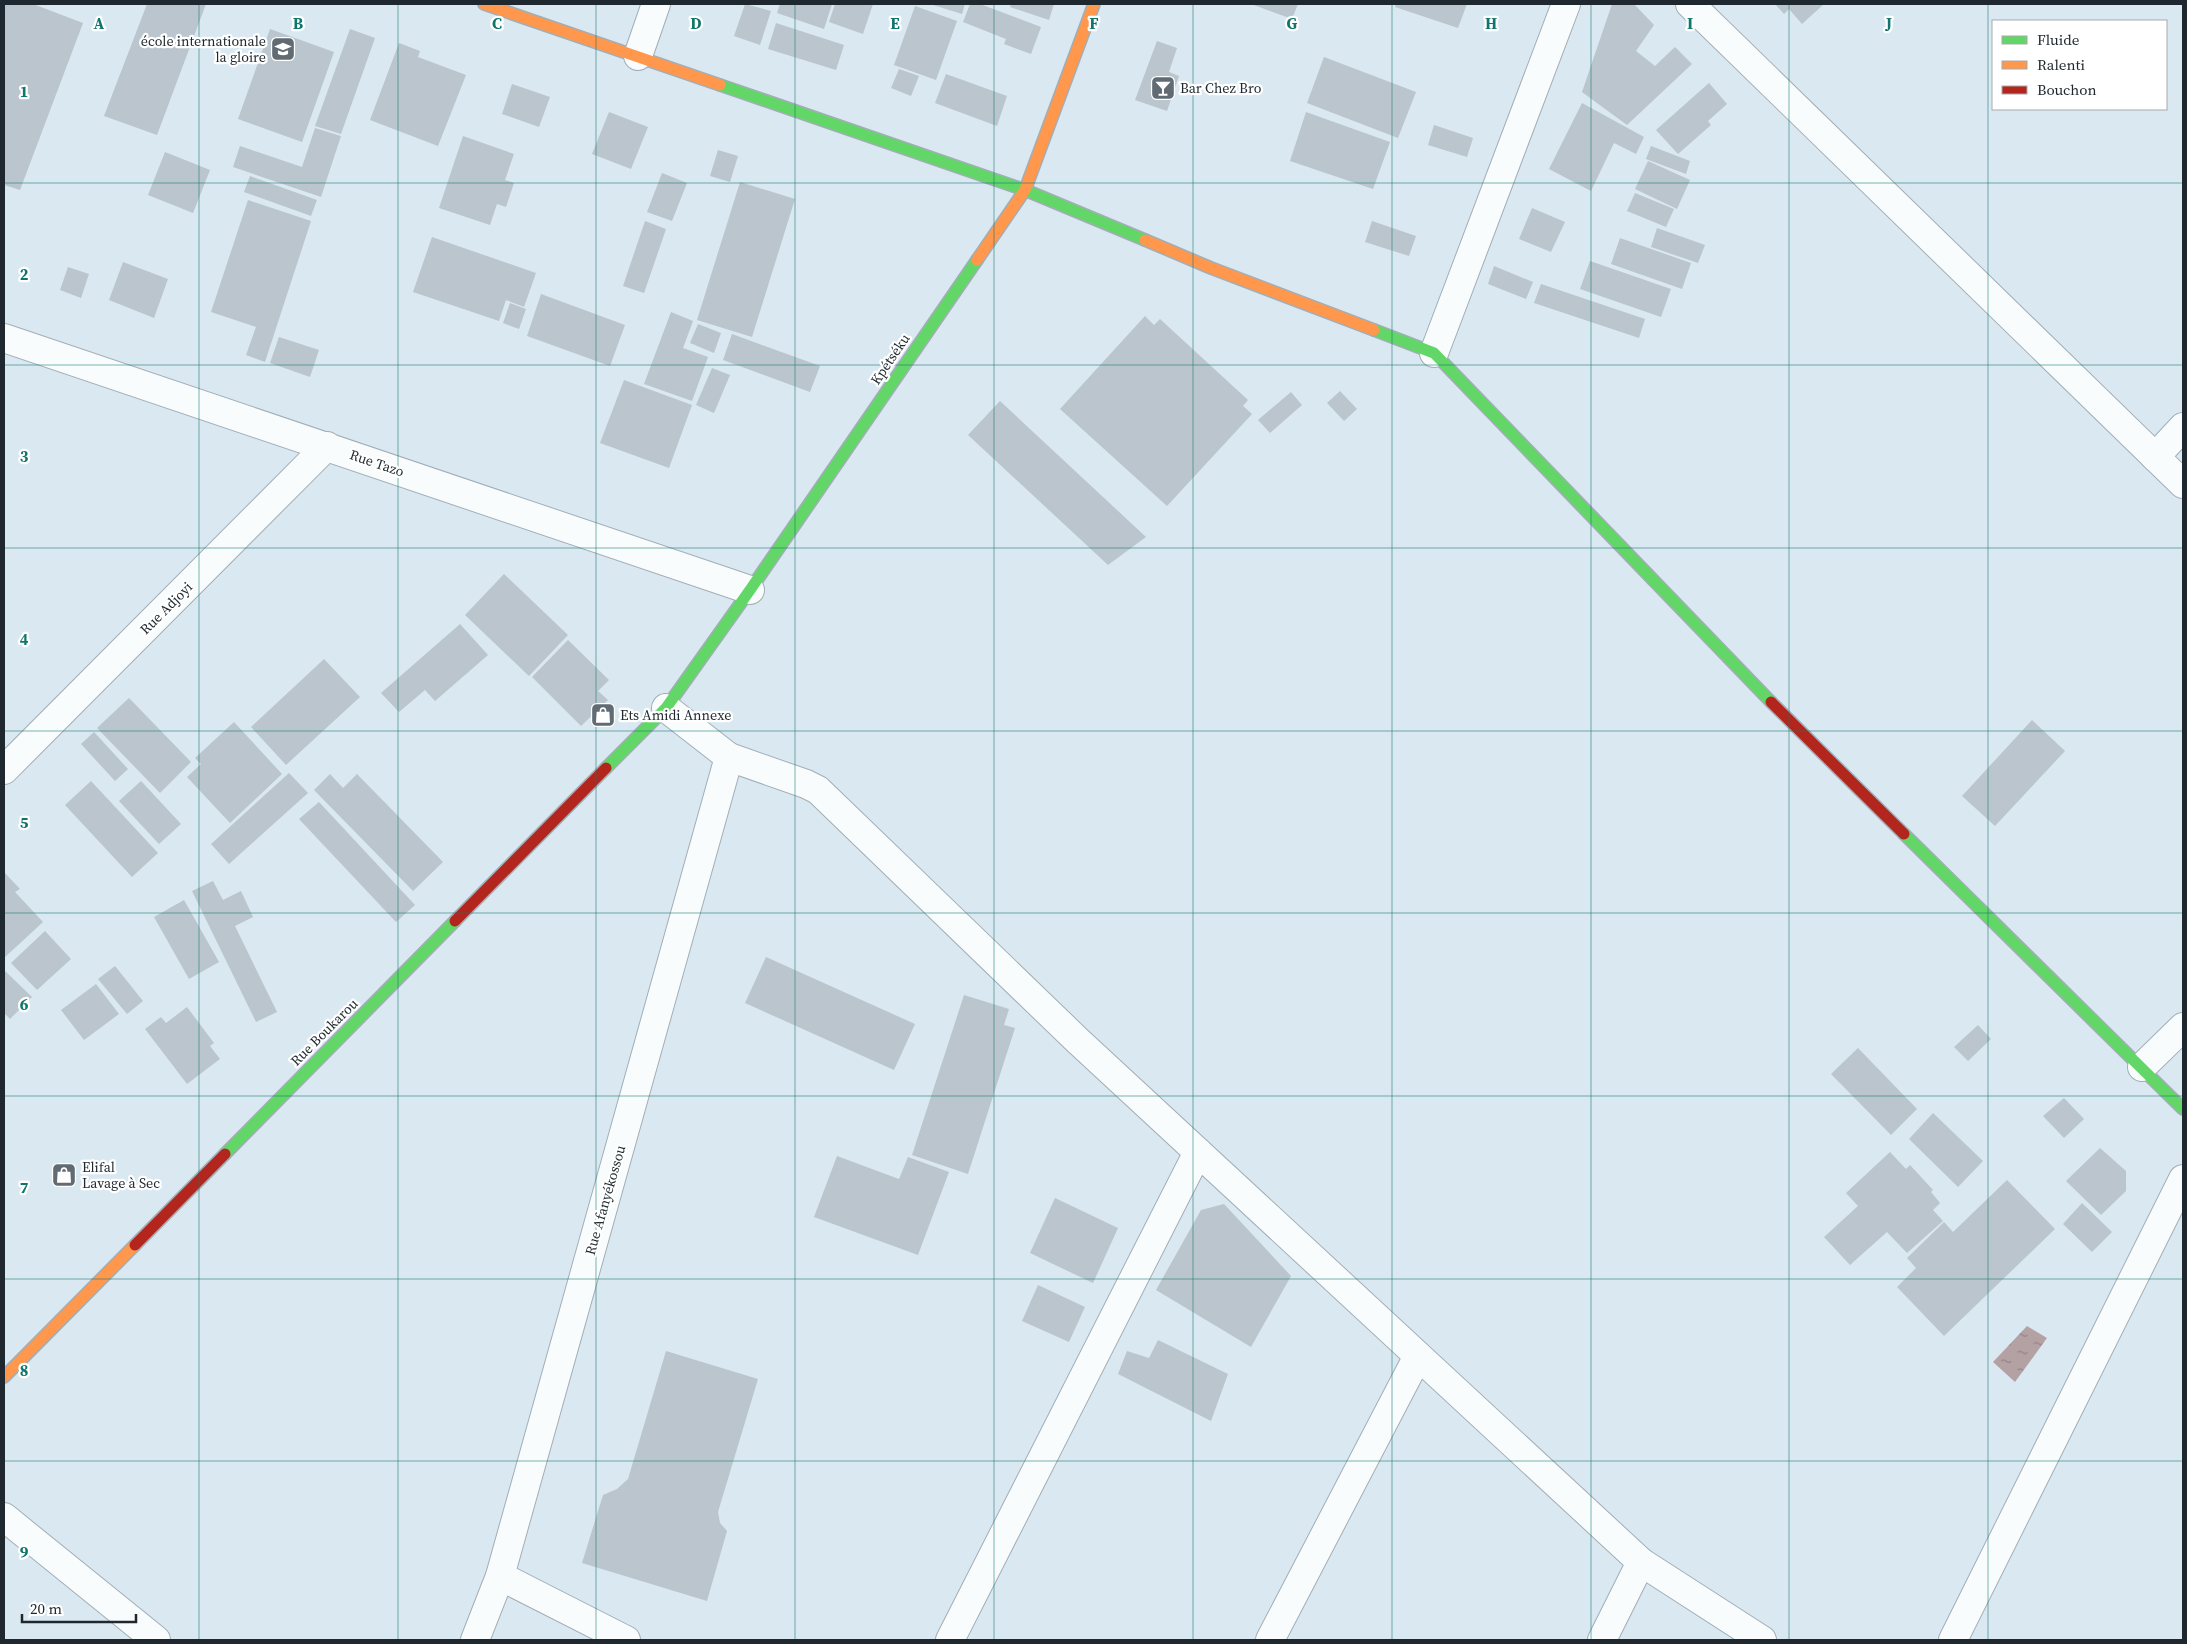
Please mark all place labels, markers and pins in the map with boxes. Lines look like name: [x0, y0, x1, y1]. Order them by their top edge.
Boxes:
place label: école internationale la gloire: [141, 31, 266, 67]
school or university icon: école internationale la gloire: [270, 36, 296, 62]
bar icon: Bar Chez Bro: [1150, 75, 1176, 101]
place label: Bar Chez Bro: [1180, 78, 1262, 98]
shop icon: Ets Amidi Annexe: [590, 702, 616, 728]
place label: Ets Amidi Annexe: [620, 705, 731, 725]
place label: Elifal Lavage à Sec: [82, 1157, 160, 1193]
shop icon: Elifal Lavage à Sec: [51, 1162, 77, 1188]

